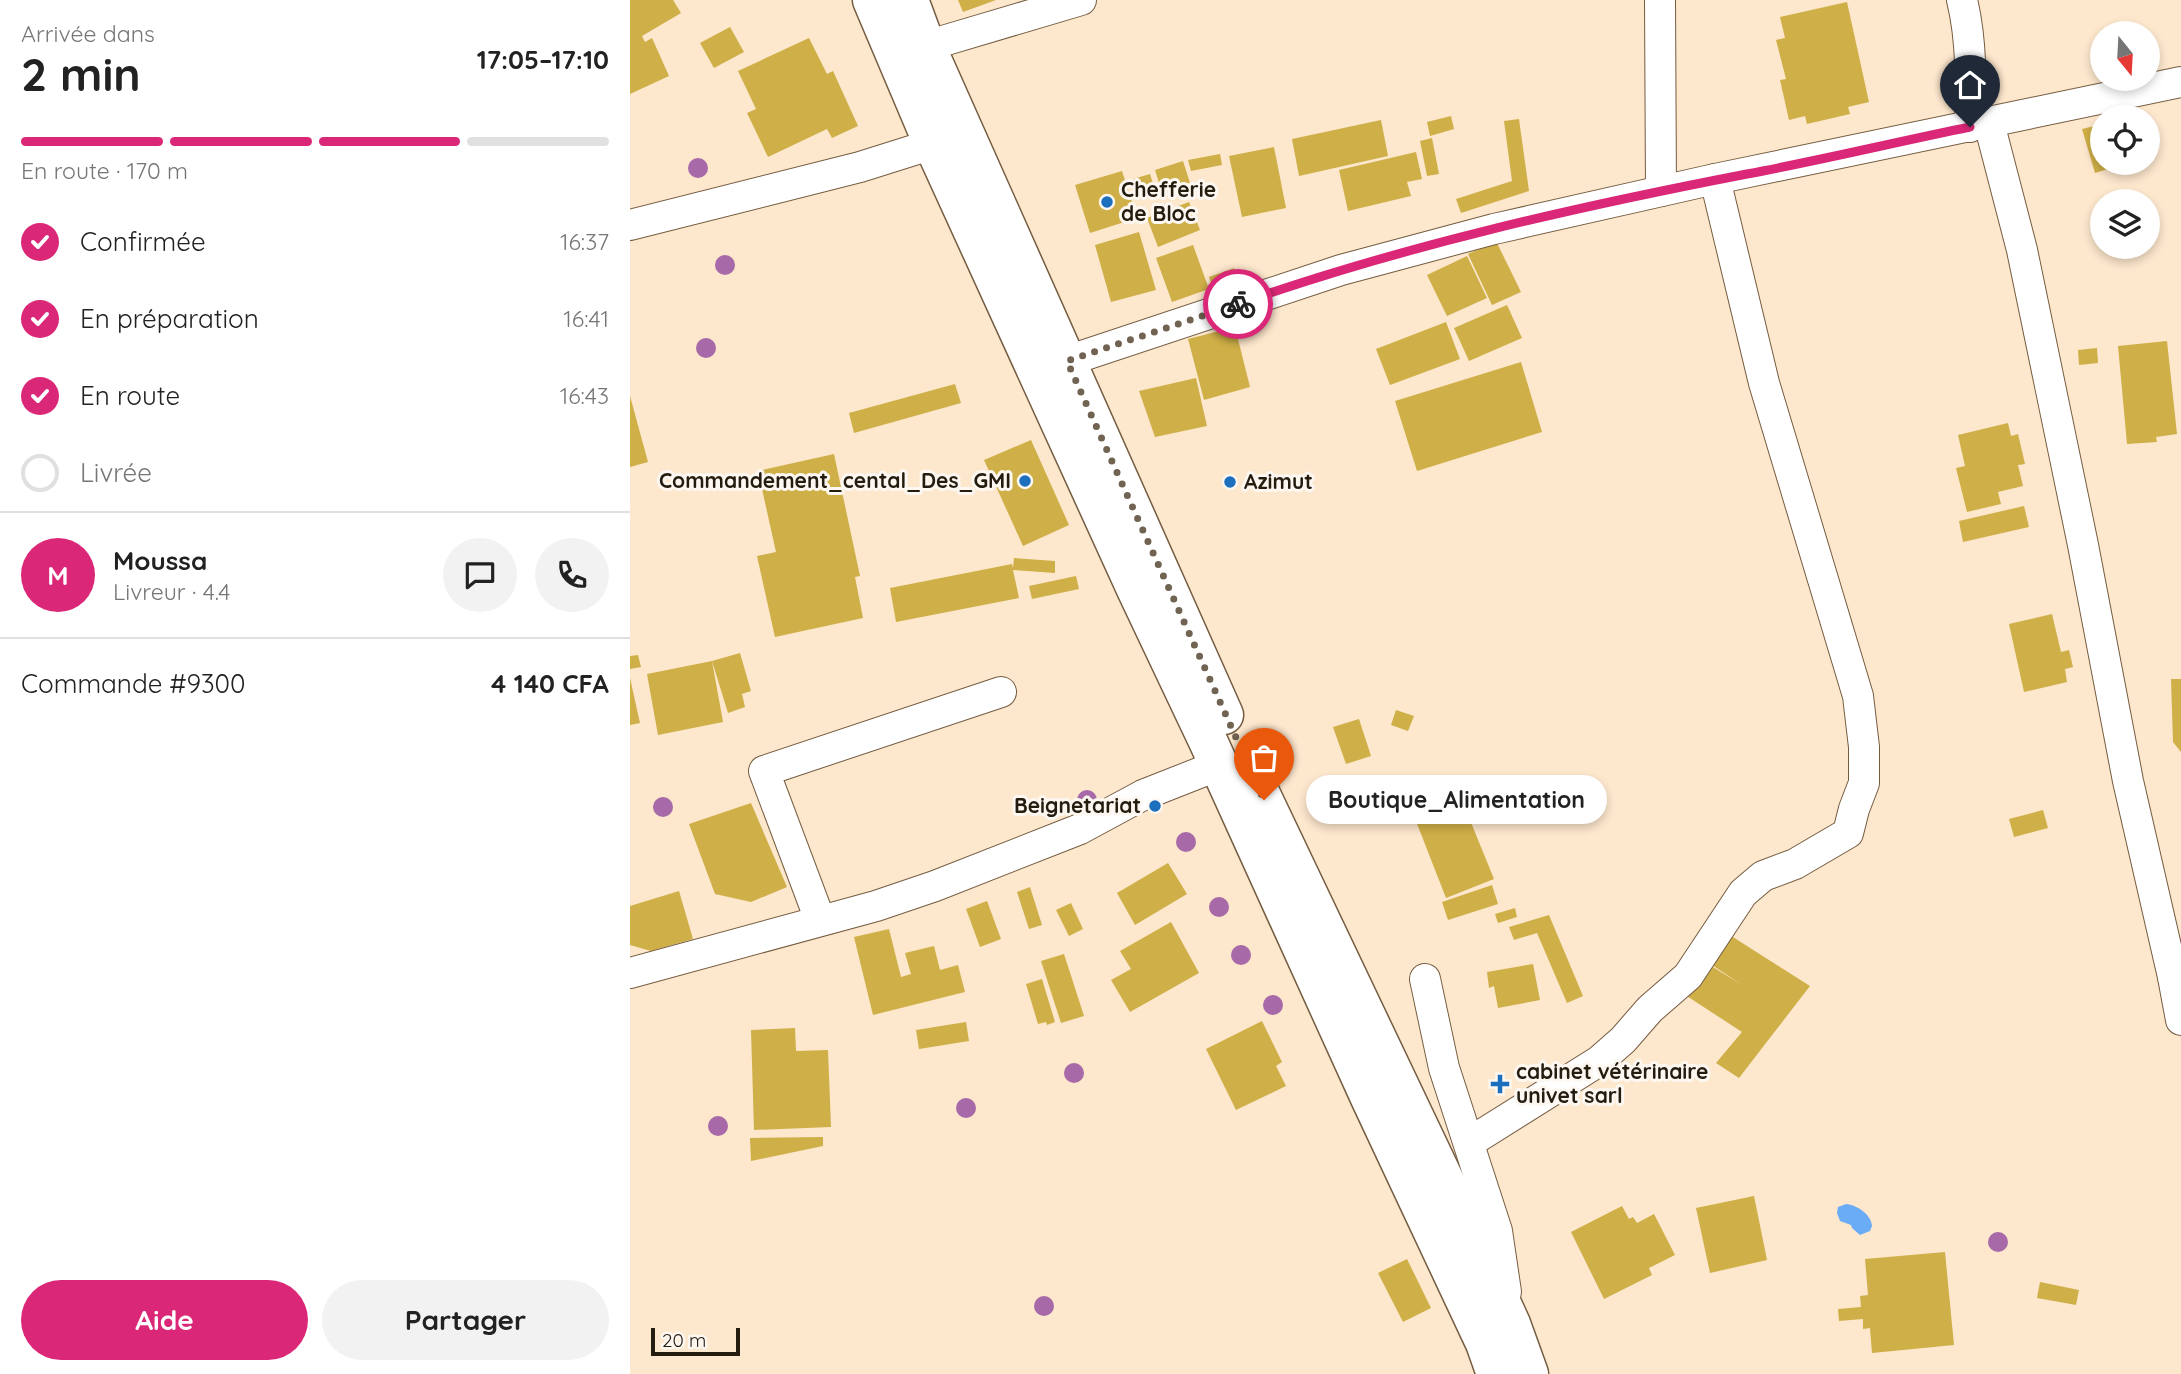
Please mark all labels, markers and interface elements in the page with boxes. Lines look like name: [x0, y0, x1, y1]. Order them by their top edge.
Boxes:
text: Arrivée dans: [21, 19, 155, 48]
north arrow: [2090, 21, 2160, 91]
map controls: [2090, 21, 2160, 259]
text: 17:05–17:10: [477, 43, 609, 76]
text: 2 min: [21, 45, 141, 103]
pin: [1940, 55, 2000, 127]
icon: home: [1951, 66, 1989, 104]
button: locate: [2090, 105, 2160, 175]
text: En route · 170 m: [21, 156, 188, 185]
place label: Chefferie de Bloc: [1121, 176, 1216, 226]
button: layers: [2090, 189, 2160, 259]
marker: Chefferie de Bloc: [1099, 194, 1115, 210]
icon: check: [21, 223, 59, 261]
text: Confirmée: [80, 225, 206, 258]
text: 16:37: [560, 227, 609, 256]
courier: [1203, 269, 1273, 339]
icon: bike: [1219, 285, 1257, 323]
icon: check: [21, 300, 59, 338]
text: En préparation: [80, 302, 259, 335]
text: 16:41: [563, 304, 609, 333]
icon: check: [21, 377, 59, 415]
text: En route: [80, 379, 180, 412]
text: 16:43: [560, 381, 609, 410]
text: Livrée: [80, 456, 152, 489]
place label: Commandement_cental_Des_GMI: [659, 467, 1011, 493]
place label: Azimut: [1244, 468, 1313, 494]
marker: Commandement_cental_Des_GMI: [1017, 473, 1033, 489]
marker: Azimut: [1222, 474, 1238, 490]
button: chat: [443, 538, 517, 612]
button: phone: [535, 538, 609, 612]
text: Moussa: [113, 544, 207, 577]
text: M: [47, 559, 69, 592]
text: Livreur · 4.4: [113, 577, 230, 606]
text: Commande #9300: [21, 667, 246, 700]
text: 4 140 CFA: [491, 667, 609, 700]
pin: [1234, 728, 1294, 800]
icon: bag: [1245, 739, 1283, 777]
callout: Boutique_Alimentation: [1306, 776, 1607, 824]
text: Boutique_Alimentation: [1328, 785, 1585, 814]
place label: Beignetariat: [1014, 792, 1141, 818]
marker: Beignetariat: [1147, 798, 1163, 814]
place label: cabinet vétérinaire univet sarl: [1516, 1058, 1708, 1108]
marker: cabinet vétérinaire univet sarl: [1490, 1074, 1510, 1094]
button: Aide: [21, 1280, 308, 1360]
button: Partager: [322, 1280, 609, 1360]
scale bar: [651, 1325, 740, 1357]
text: 20 m: [662, 1328, 706, 1352]

